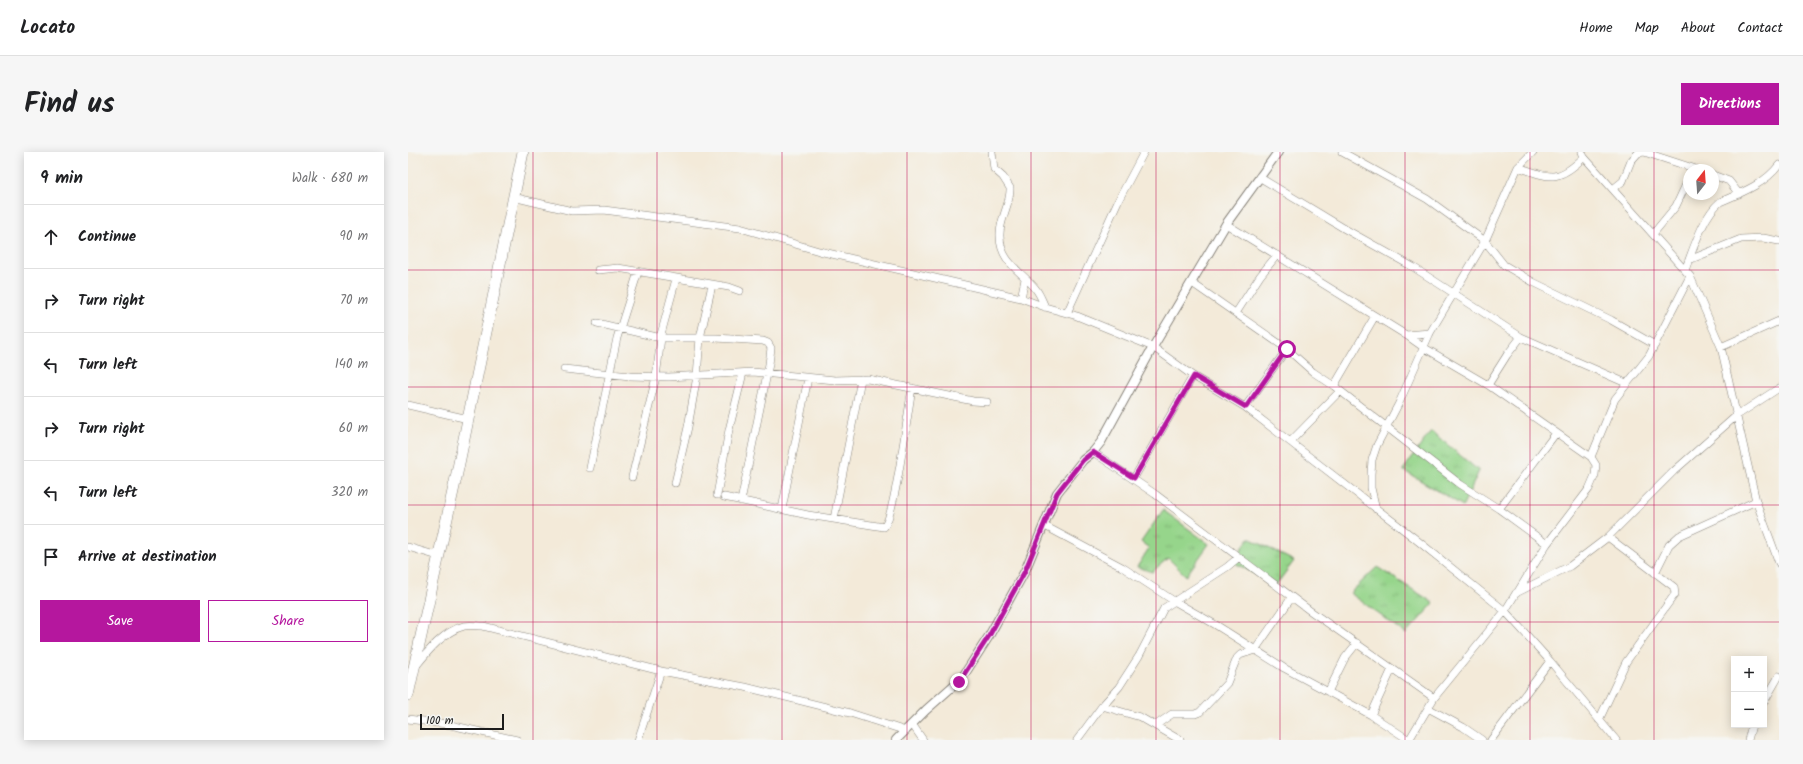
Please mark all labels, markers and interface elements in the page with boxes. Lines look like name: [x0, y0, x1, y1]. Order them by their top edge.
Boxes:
text: Locato: [20, 13, 75, 43]
text: Home: [1579, 17, 1613, 39]
text: Map: [1635, 17, 1659, 39]
text: About: [1681, 17, 1715, 39]
text: Contact: [1737, 17, 1783, 39]
text: Find us: [24, 82, 115, 127]
button: Directions: [1681, 83, 1779, 125]
north arrow: [1683, 164, 1719, 200]
text: 9 min: [40, 165, 83, 192]
text: Walk · 680 m: [292, 168, 368, 189]
text: Continue: [78, 225, 136, 249]
icon: ahead: [40, 226, 62, 248]
text: 90 m: [340, 226, 368, 247]
text: Turn right: [78, 289, 145, 313]
icon: right: [40, 290, 62, 312]
text: 70 m: [340, 290, 368, 311]
route start: [1278, 340, 1296, 358]
text: Turn left: [78, 353, 138, 377]
icon: left: [40, 354, 62, 376]
text: 140 m: [335, 354, 368, 375]
text: Turn right: [78, 417, 145, 441]
icon: right: [40, 418, 62, 440]
text: 60 m: [339, 418, 368, 439]
text: Turn left: [78, 481, 138, 505]
icon: left: [40, 482, 62, 504]
text: 320 m: [331, 482, 368, 503]
text: Arrive at destination: [78, 545, 217, 569]
icon: arrive: [40, 546, 62, 568]
button: Save: [40, 600, 200, 642]
button: Share: [208, 600, 368, 642]
map controls: [1731, 656, 1767, 728]
button: +: [1731, 656, 1767, 692]
route end: [950, 673, 968, 691]
button: −: [1731, 692, 1767, 728]
scale bar: [420, 712, 504, 731]
text: 100 m: [426, 712, 454, 730]

